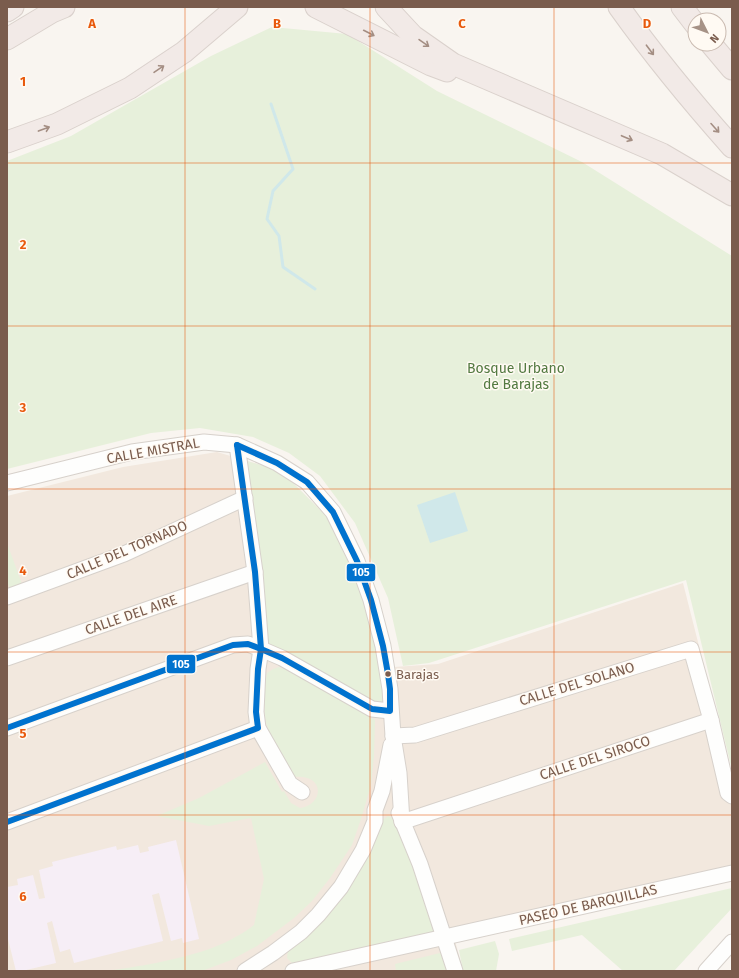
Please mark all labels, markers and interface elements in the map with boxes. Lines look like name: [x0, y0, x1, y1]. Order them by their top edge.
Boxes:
north arrow: [687, 12, 727, 52]
text: A: [87, 16, 96, 31]
text: B: [273, 16, 281, 31]
text: C: [458, 16, 466, 31]
text: D: [643, 16, 652, 31]
one-way arrow: [363, 30, 375, 38]
text: N: [707, 31, 721, 45]
one-way arrow: [418, 39, 429, 47]
one-way arrow: [646, 44, 654, 55]
one-way arrow: [153, 65, 164, 73]
text: 1: [20, 74, 26, 89]
one-way arrow: [710, 123, 720, 133]
one-way arrow: [37, 124, 49, 132]
one-way arrow: [620, 135, 632, 143]
text: 2: [20, 237, 27, 252]
park label: Bosque Urbano de Barajas: [467, 360, 565, 393]
text: 3: [19, 400, 27, 415]
street label: CALLE MISTRAL: [105, 434, 201, 468]
street label: CALLE DEL TORNADO: [64, 517, 190, 583]
text: 4: [19, 563, 27, 578]
line badge: 105: [346, 563, 376, 582]
text: 105: [352, 566, 370, 579]
street label: CALLE DEL AIRE: [83, 591, 179, 639]
line badge: 105: [166, 654, 196, 674]
text: 105: [172, 658, 190, 671]
street label: CALLE DEL SOLANO: [517, 658, 637, 710]
place label: Barajas: [396, 667, 439, 682]
marker: Barajas: [383, 669, 393, 679]
text: 5: [20, 726, 27, 741]
street label: CALLE DEL SIROCO: [538, 732, 652, 784]
street label: PASEO DE BARQUILLAS: [517, 881, 659, 929]
text: 6: [19, 889, 27, 904]

